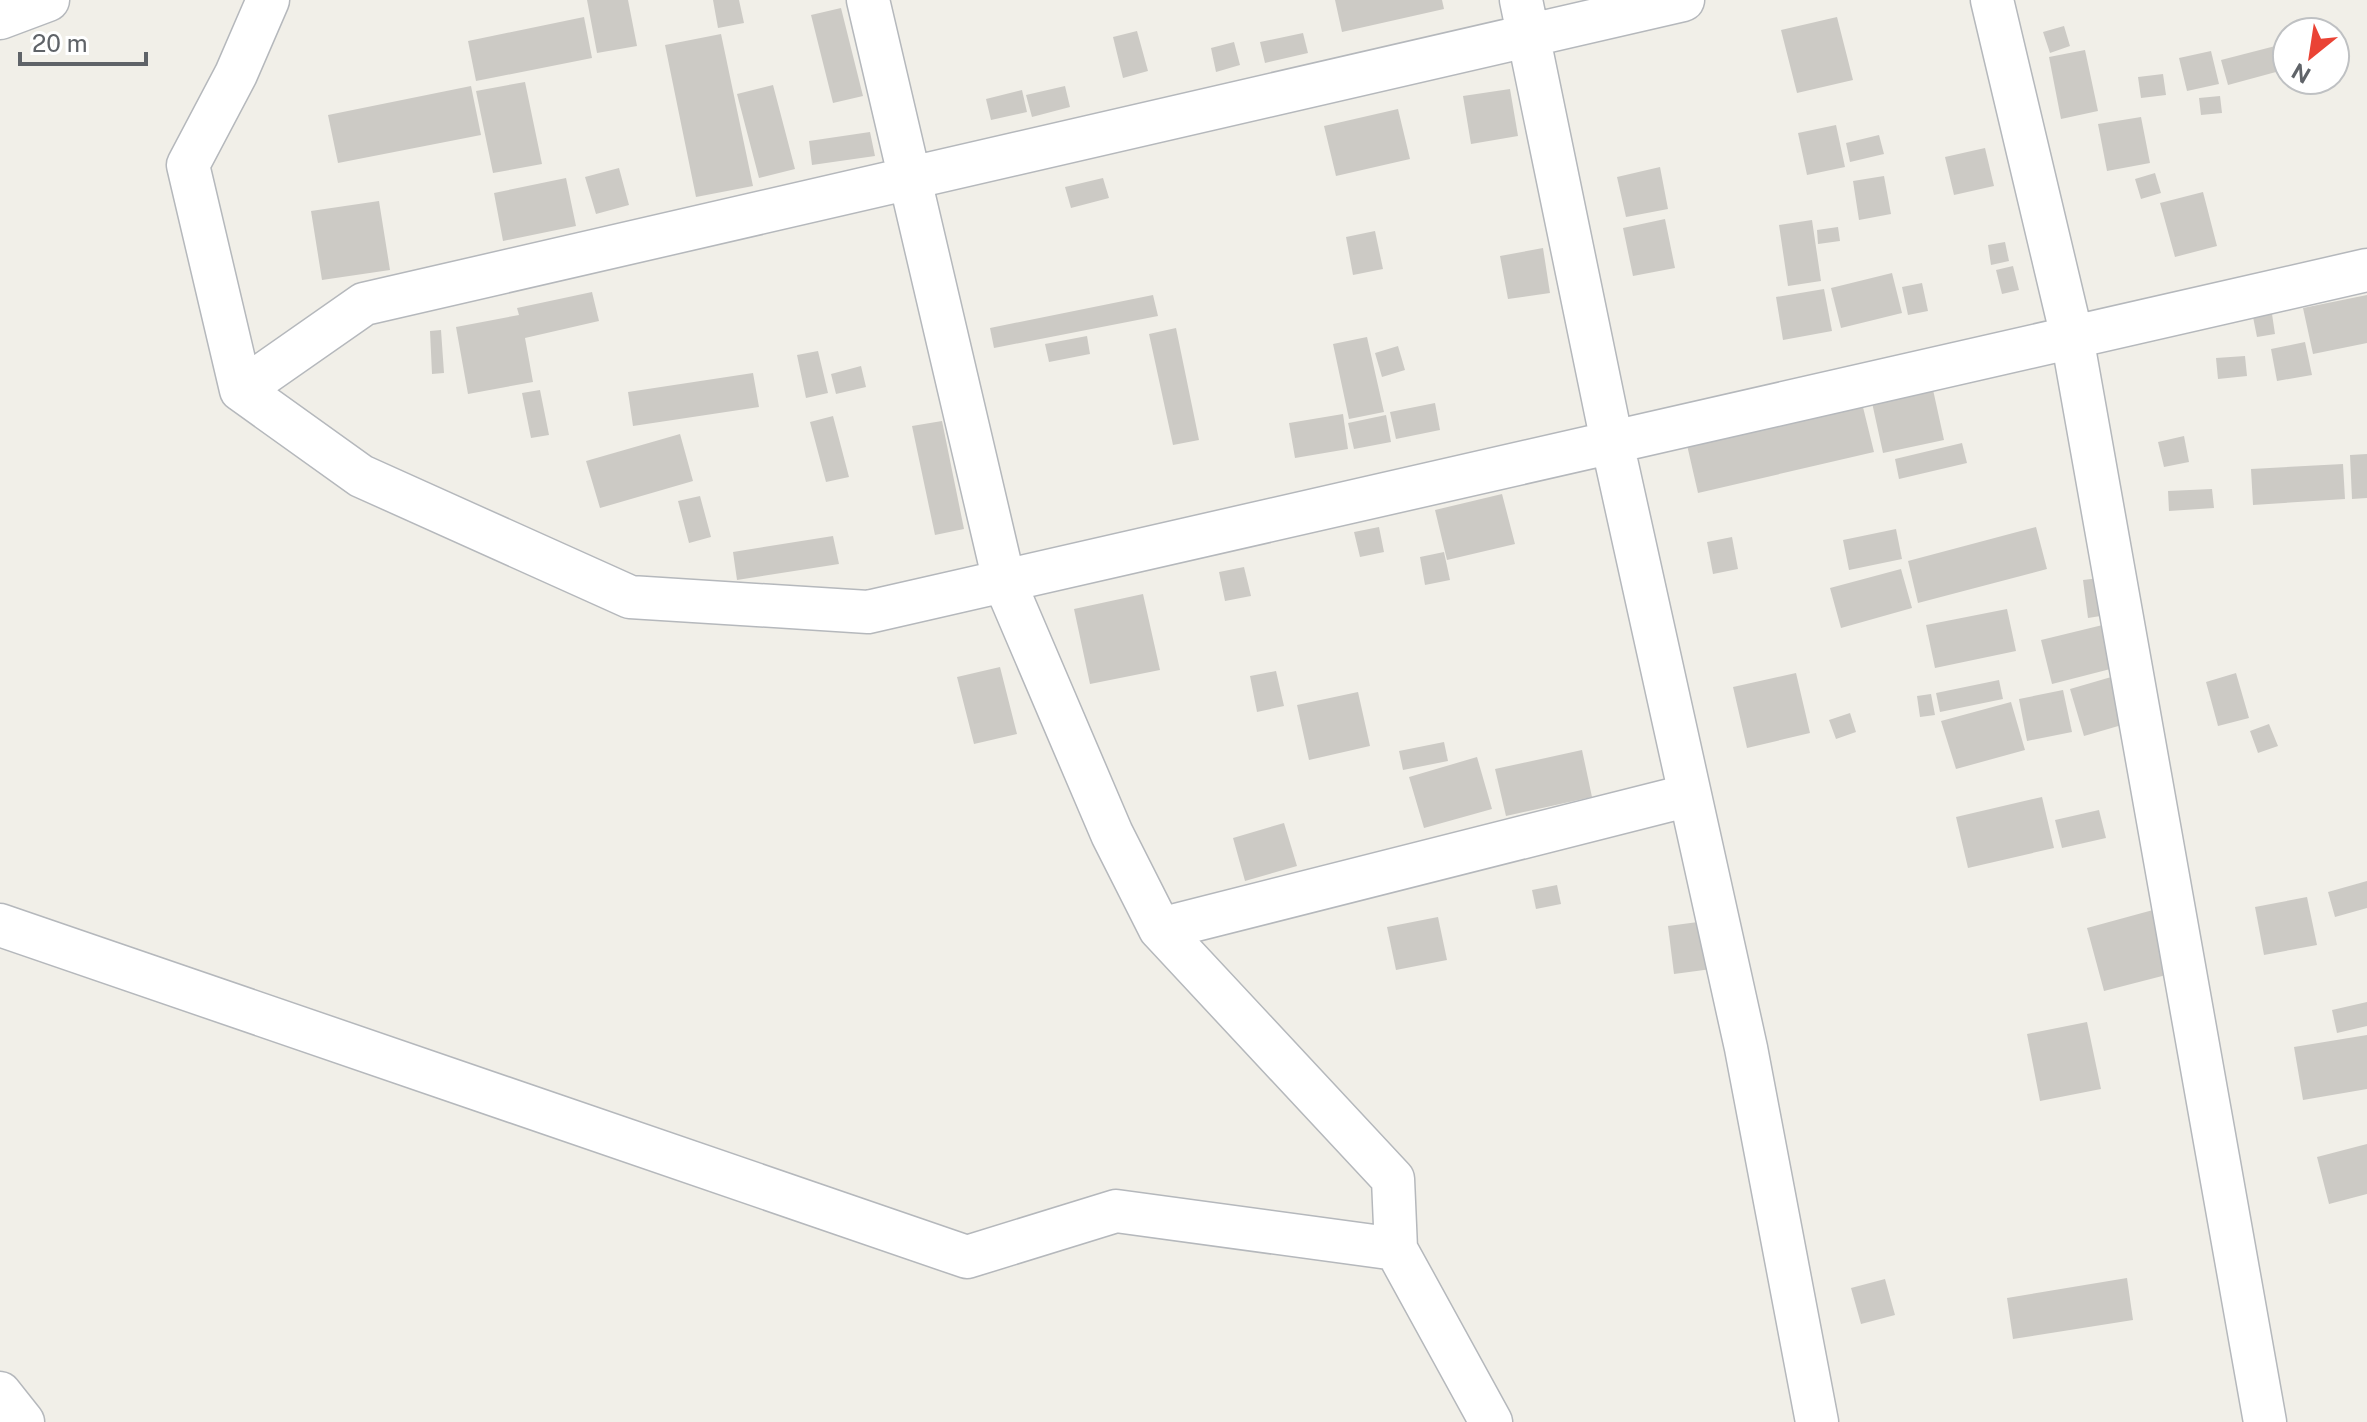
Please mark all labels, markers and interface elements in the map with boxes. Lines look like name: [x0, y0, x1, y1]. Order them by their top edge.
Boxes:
scale bar: [20, 16, 146, 66]
north arrow: [2271, 16, 2351, 96]
text: 20 m: [32, 29, 88, 57]
text: N: [2287, 58, 2315, 89]

